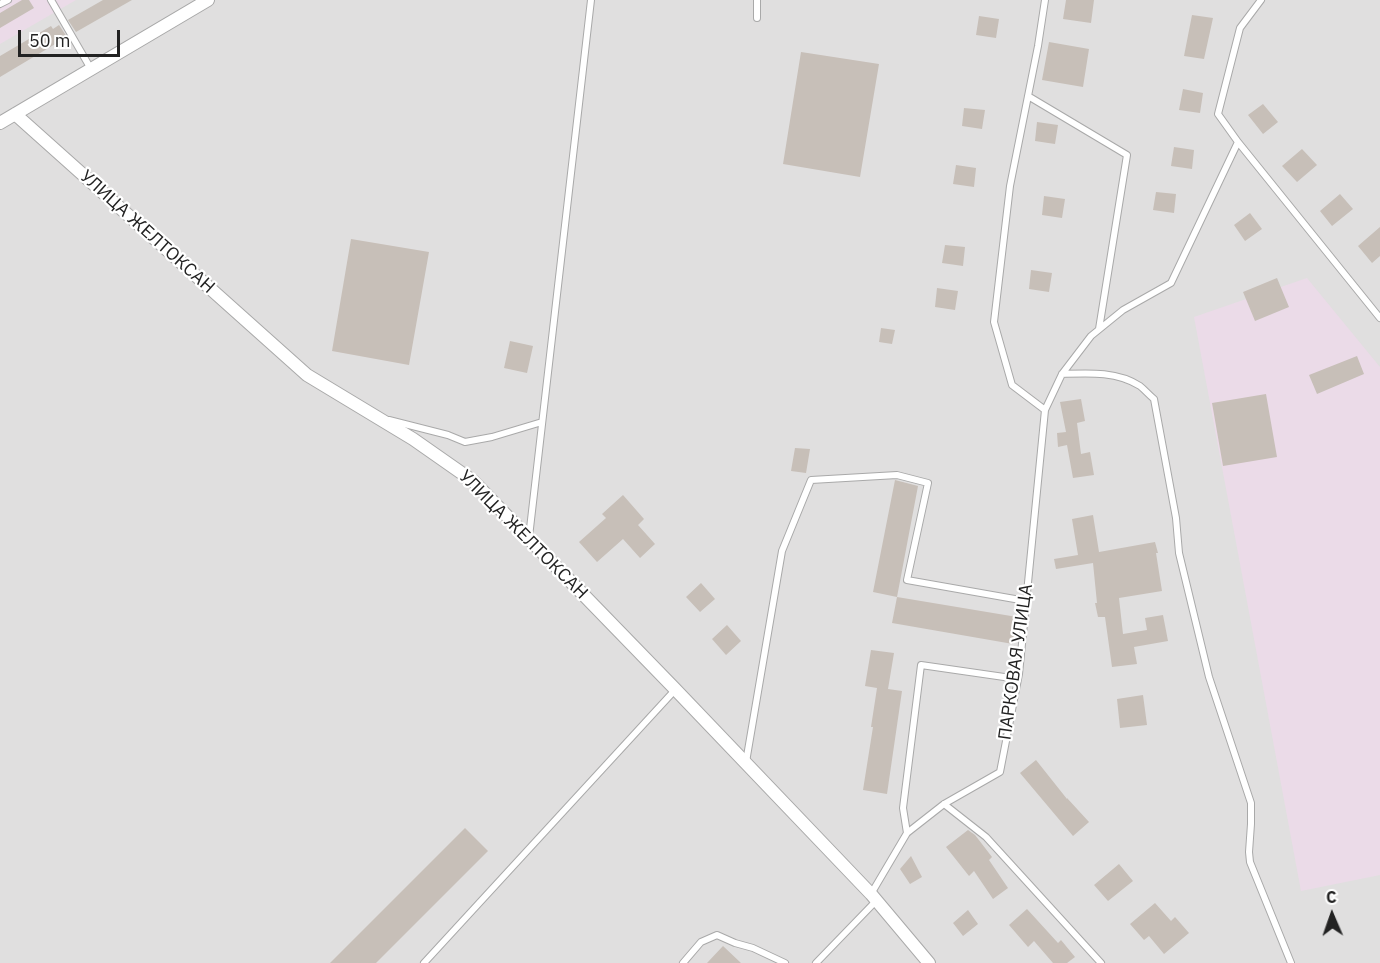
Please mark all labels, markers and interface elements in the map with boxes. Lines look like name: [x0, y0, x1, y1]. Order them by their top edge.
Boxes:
scale bar: [21, 18, 123, 56]
text: 50 m: [29, 29, 71, 52]
street label: УЛИЦА ЖЕЛТОКСАН: [75, 166, 219, 298]
street label: УЛИЦА ЖЕЛТОКСАН: [454, 466, 592, 604]
street label: ПАРКОВАЯ УЛИЦА: [994, 583, 1038, 741]
north arrow: [1302, 885, 1362, 945]
text: С: [1326, 887, 1337, 907]

